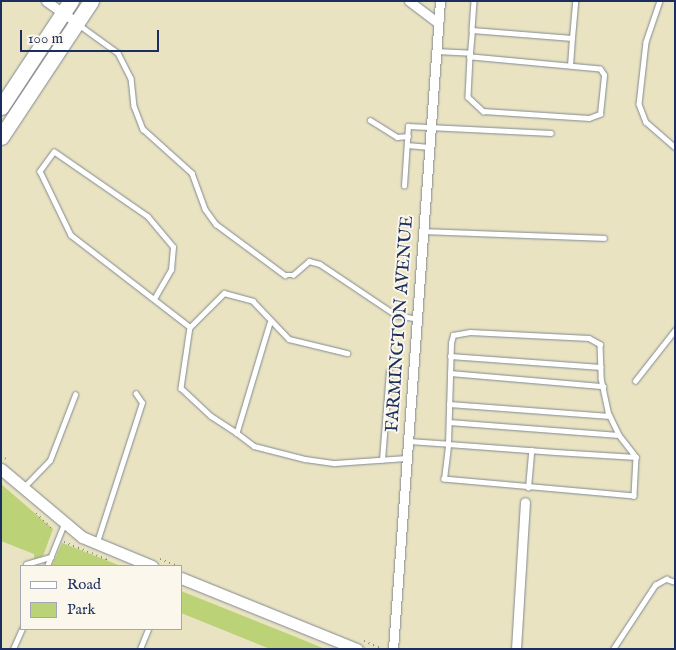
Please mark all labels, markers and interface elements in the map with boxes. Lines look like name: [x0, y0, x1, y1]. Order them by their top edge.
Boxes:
scale bar: [22, 20, 161, 52]
text: 100 m: [28, 29, 63, 48]
street label: FARMINGTON AVENUE: [383, 215, 419, 433]
legend: [20, 565, 182, 630]
text: Road: [67, 575, 101, 594]
text: Park: [67, 600, 96, 619]

